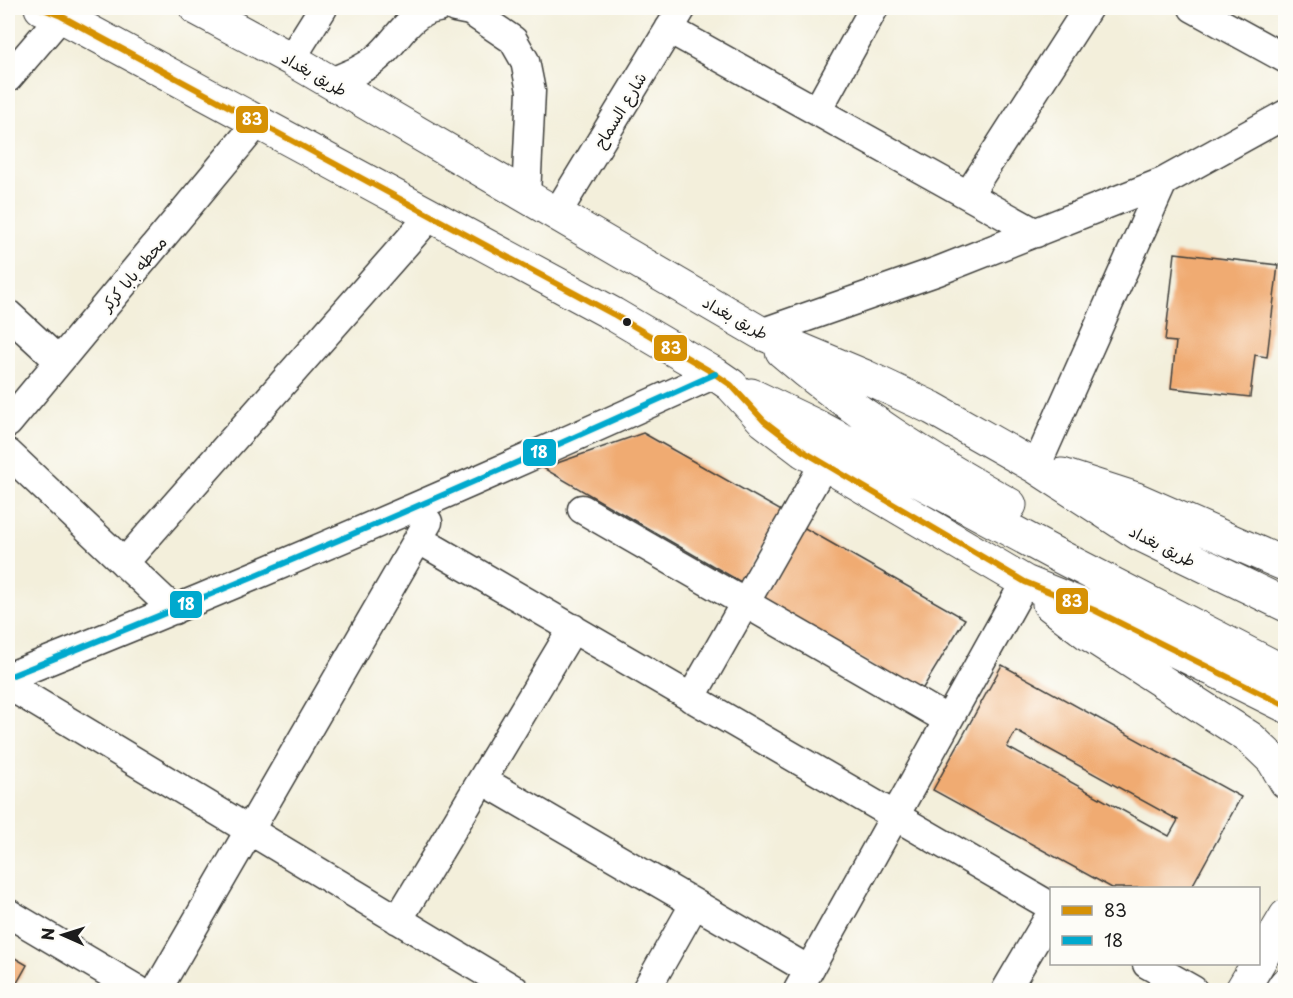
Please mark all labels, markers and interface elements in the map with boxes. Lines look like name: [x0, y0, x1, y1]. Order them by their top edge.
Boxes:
street label: طريق بغداد: [278, 45, 352, 101]
street label: شارع السماح: [587, 67, 652, 153]
line badge: 83: [235, 105, 269, 134]
text: 83: [242, 106, 262, 130]
street label: محطه بابا كركر: [93, 230, 172, 317]
street label: طريق بغداد: [699, 289, 773, 345]
unlabelled marker: [621, 316, 633, 328]
line badge: 83: [653, 334, 688, 362]
text: 83: [661, 335, 681, 359]
line badge: 18: [522, 438, 557, 467]
text: 18: [530, 439, 548, 463]
street label: طريق بغداد: [1126, 518, 1200, 572]
line badge: 83: [1055, 587, 1089, 615]
text: 83: [1062, 588, 1082, 612]
line badge: 18: [169, 590, 203, 619]
text: 18: [177, 591, 195, 615]
legend: [1050, 887, 1260, 965]
text: 83: [1104, 896, 1127, 923]
north arrow: [33, 905, 93, 965]
text: 18: [1104, 926, 1123, 953]
text: N: [35, 927, 59, 941]

